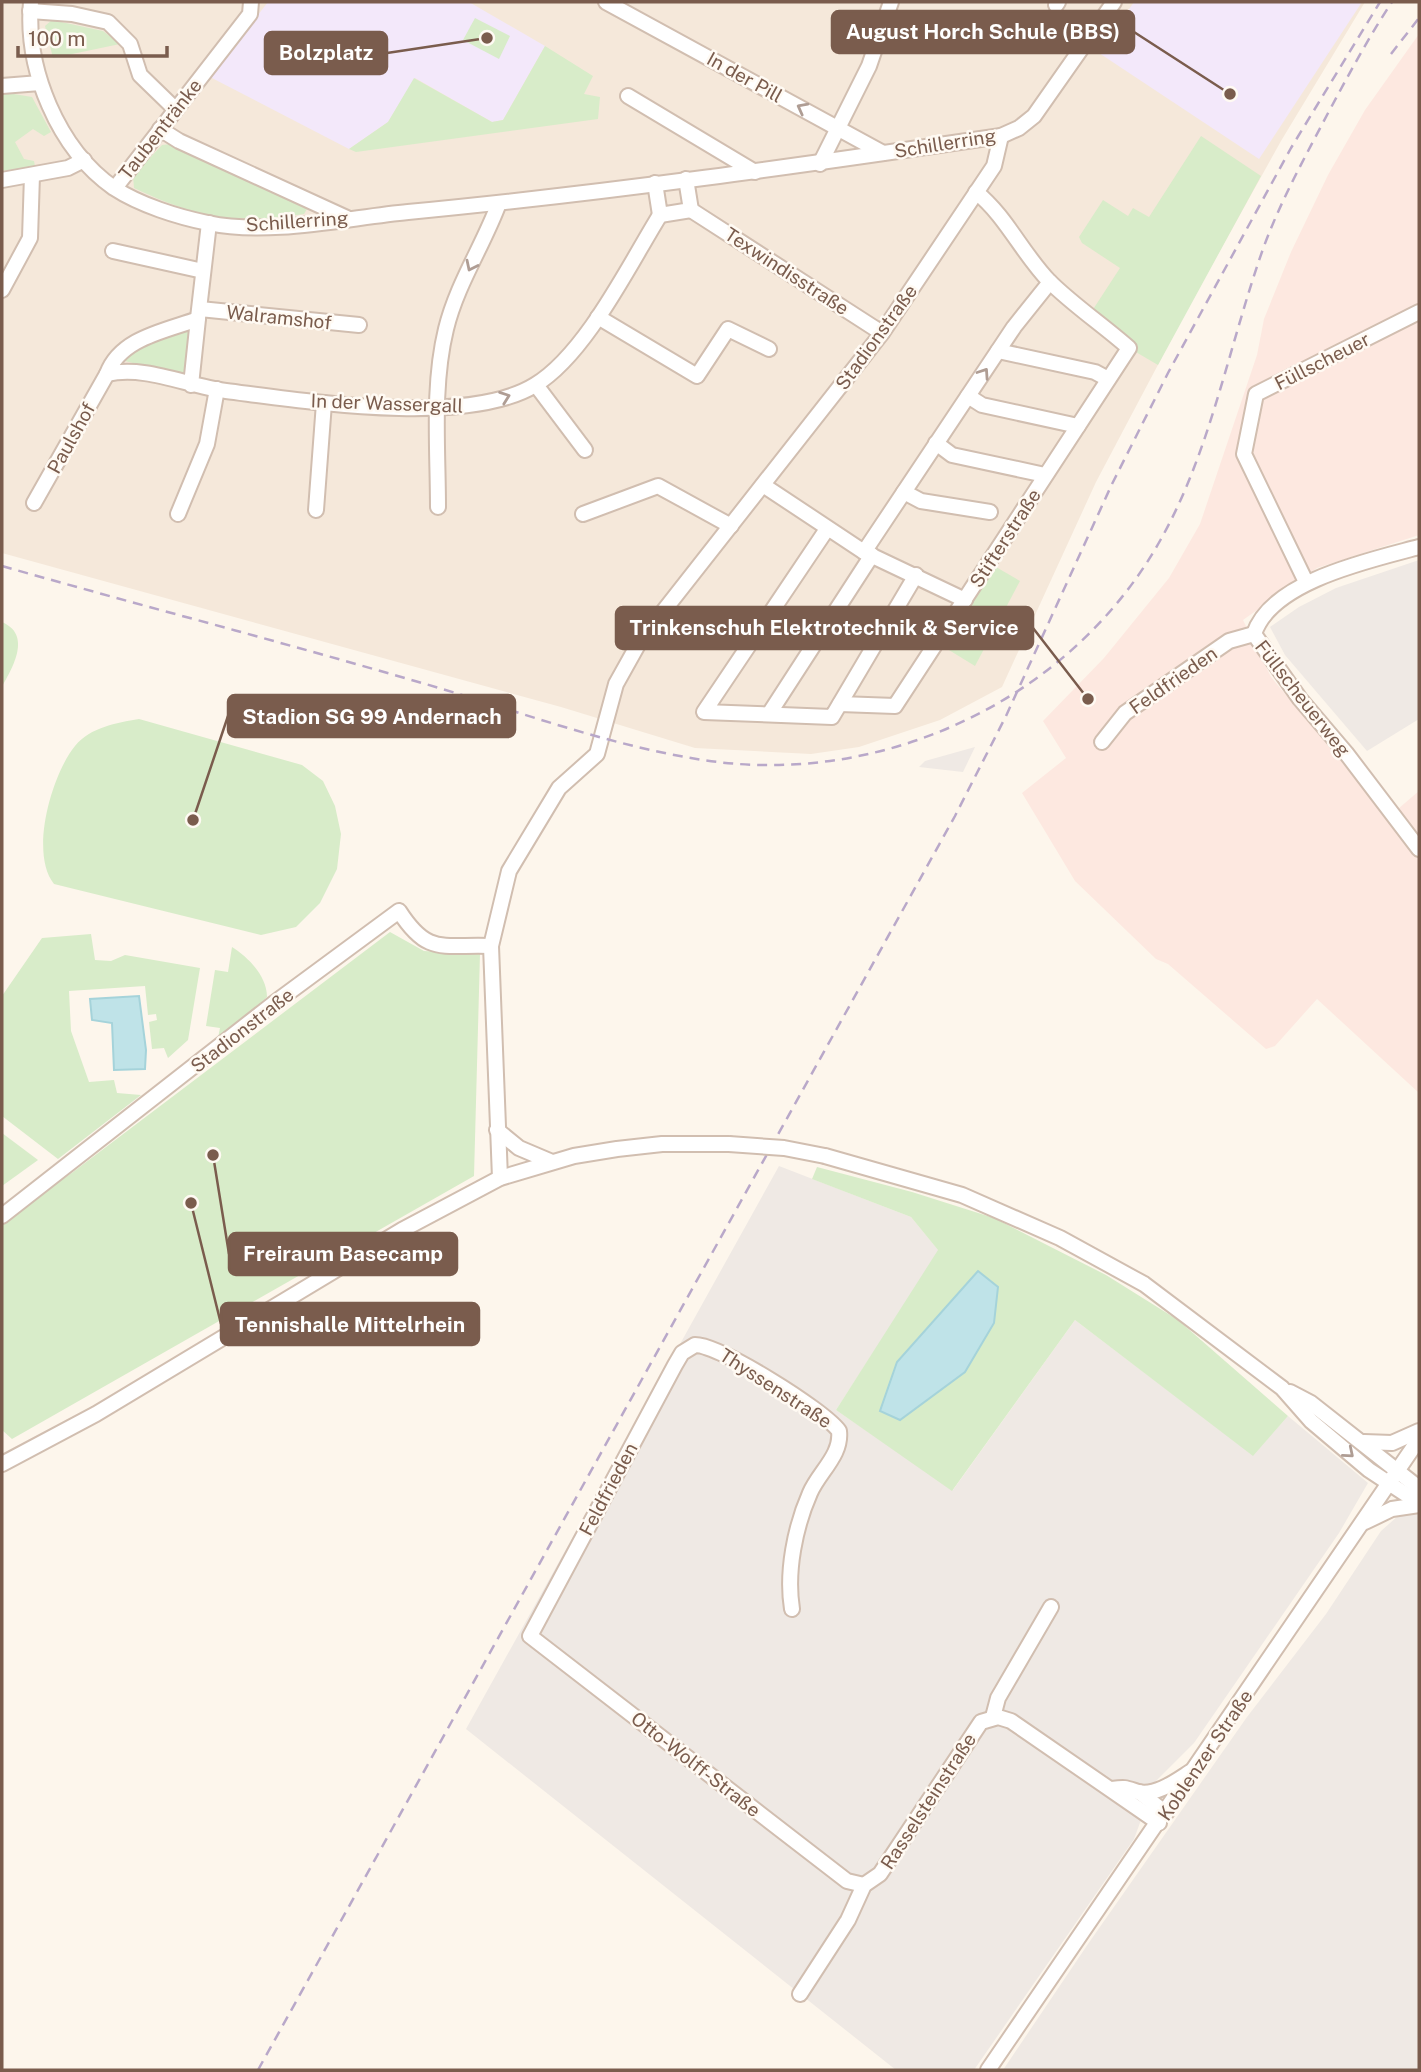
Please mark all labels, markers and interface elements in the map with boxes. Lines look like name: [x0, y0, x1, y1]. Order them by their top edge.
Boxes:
callout: August Horch Schule (BBS): [832, 11, 1134, 53]
scale bar: [18, 14, 166, 58]
text: August Horch Schule (BBS): [846, 19, 1120, 44]
text: 100 m: [28, 26, 85, 51]
callout: Bolzplatz: [265, 32, 387, 74]
text: Bolzplatz: [279, 40, 373, 65]
street label: In der Pill: [703, 47, 787, 107]
street label: Taubentränke: [114, 74, 206, 184]
one-way arrow: [797, 103, 809, 116]
street label: Schillerring: [893, 124, 998, 162]
street label: Schillerring: [245, 206, 349, 236]
street label: Texwindisstraße: [721, 223, 853, 319]
one-way arrow: [465, 259, 479, 271]
street label: Stadionstraße: [831, 280, 921, 394]
street label: Walramshof: [225, 301, 333, 333]
street label: Füllscheuer: [1271, 328, 1373, 394]
one-way arrow: [976, 368, 988, 381]
street label: In der Wassergall: [310, 389, 464, 417]
one-way arrow: [499, 391, 511, 405]
street label: Paulshof: [43, 399, 99, 477]
street label: Stifterstraße: [965, 485, 1045, 591]
callout: Trinkenschuh Elektrotechnik & Service: [616, 607, 1033, 649]
text: Trinkenschuh Elektrotechnik & Service: [629, 615, 1019, 640]
street label: Füllscheuerweg: [1251, 636, 1355, 761]
street label: Feldfrieden: [1125, 642, 1221, 718]
callout: Stadion SG 99 Andernach: [228, 695, 515, 737]
text: Stadion SG 99 Andernach: [242, 704, 502, 729]
street label: Stadionstraße: [186, 983, 298, 1077]
callout: Freiraum Basecamp: [229, 1233, 457, 1275]
text: Freiraum Basecamp: [243, 1241, 443, 1266]
callout: Tennishalle Mittelrhein: [221, 1303, 479, 1345]
text: Tennishalle Mittelrhein: [235, 1312, 465, 1337]
street label: Thyssenstraße: [716, 1344, 836, 1432]
street label: Feldfrieden: [574, 1439, 642, 1539]
one-way arrow: [1341, 1445, 1354, 1457]
street label: Koblenzer Straße: [1153, 1686, 1257, 1824]
street label: Otto-Wolff-Straße: [627, 1707, 765, 1821]
street label: Rasselsteinstraße: [876, 1729, 980, 1873]

